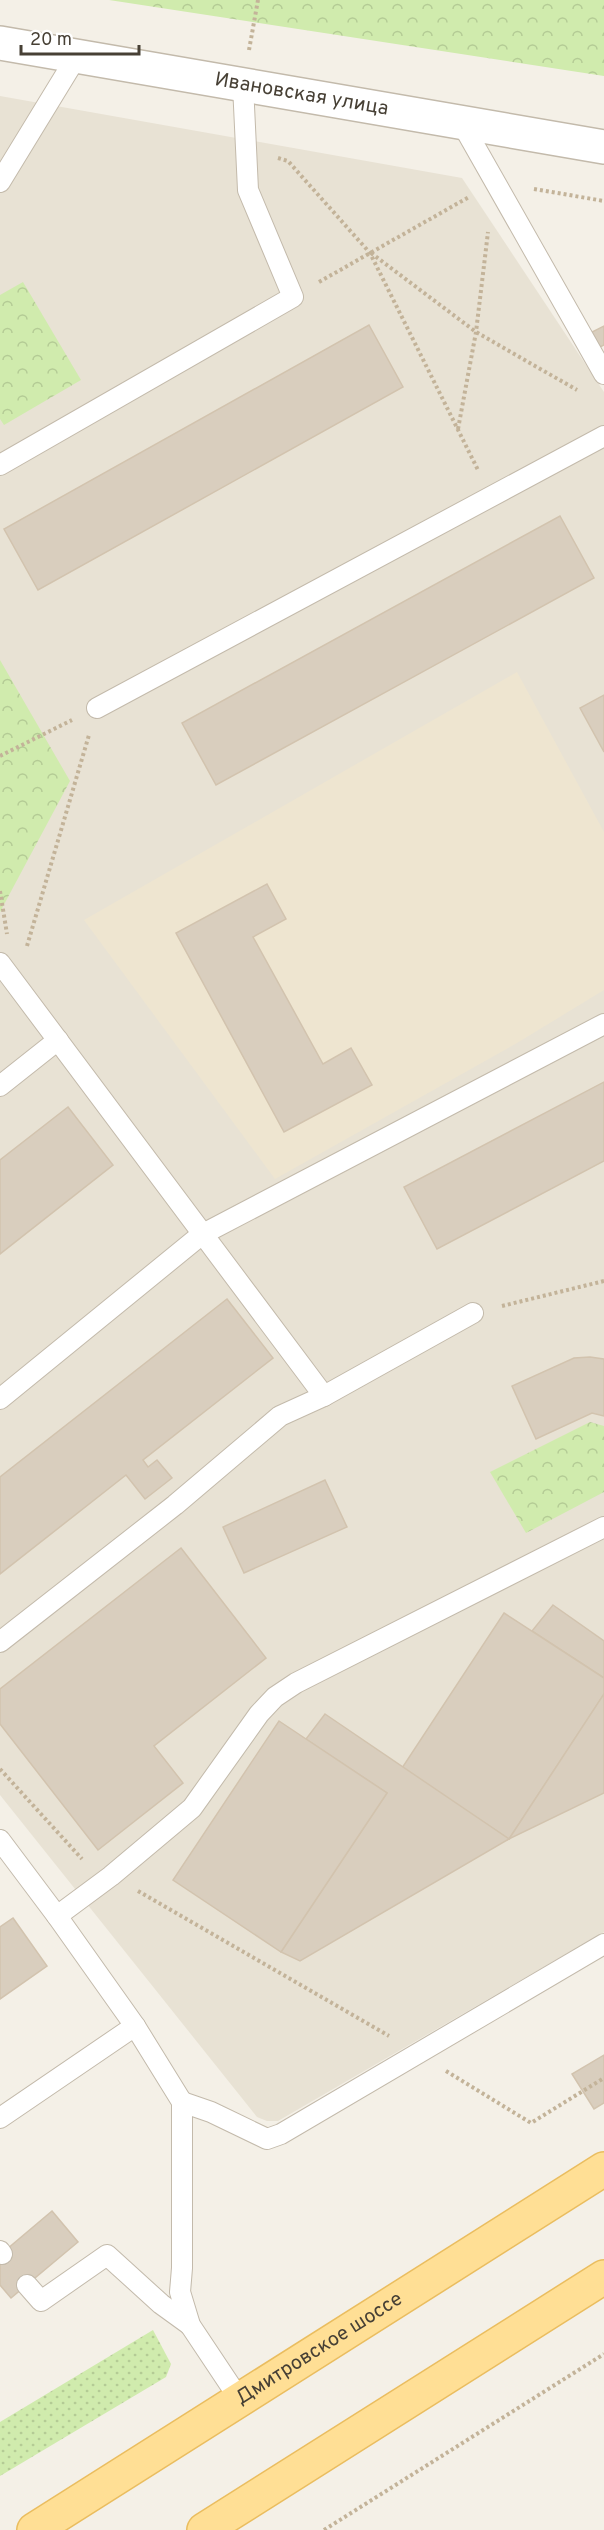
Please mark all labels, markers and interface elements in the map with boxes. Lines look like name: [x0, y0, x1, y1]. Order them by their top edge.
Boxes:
scale bar: [21, 18, 140, 56]
text: 20 m: [30, 29, 72, 52]
street label: Ивановская улица: [213, 67, 391, 123]
street label: Дмитровское шоссе: [231, 2287, 408, 2412]

